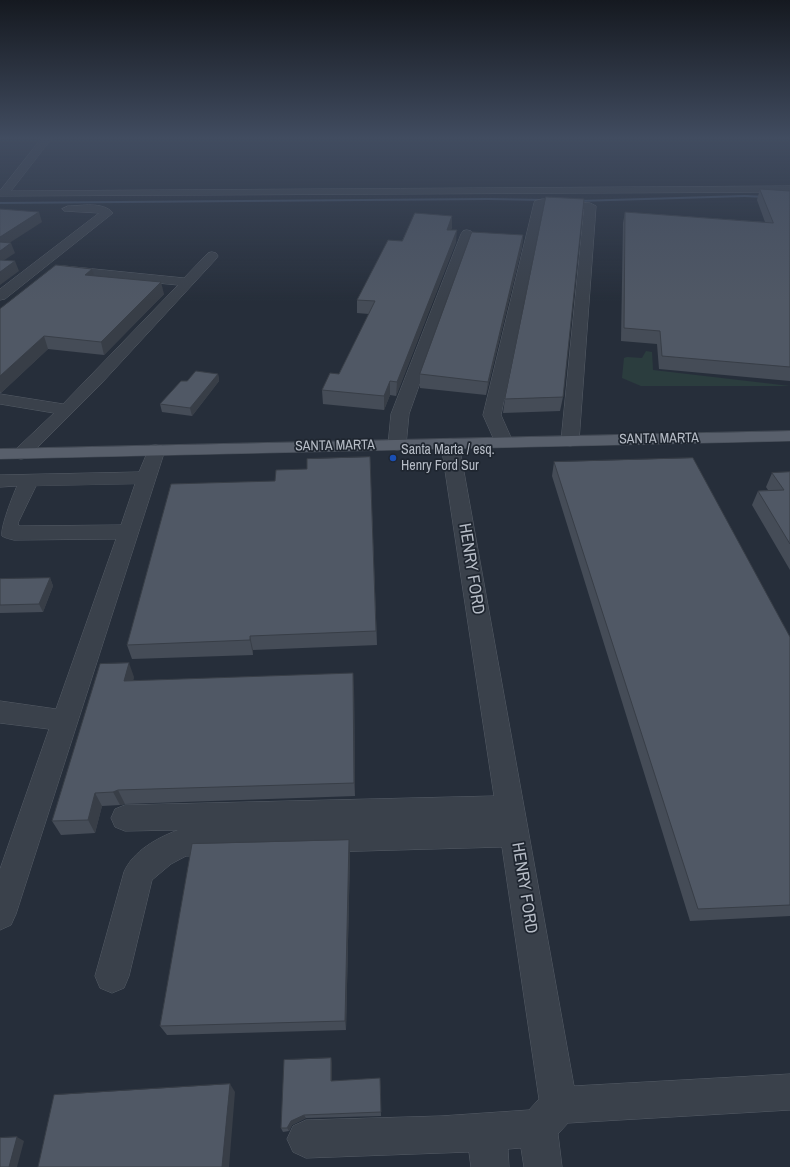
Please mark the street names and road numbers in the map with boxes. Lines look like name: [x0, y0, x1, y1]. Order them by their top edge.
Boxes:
street label: SANTA MARTA: [619, 430, 699, 448]
street label: SANTA MARTA: [295, 437, 375, 455]
street label: HENRY FORD: [454, 522, 488, 616]
street label: HENRY FORD: [507, 841, 541, 935]

